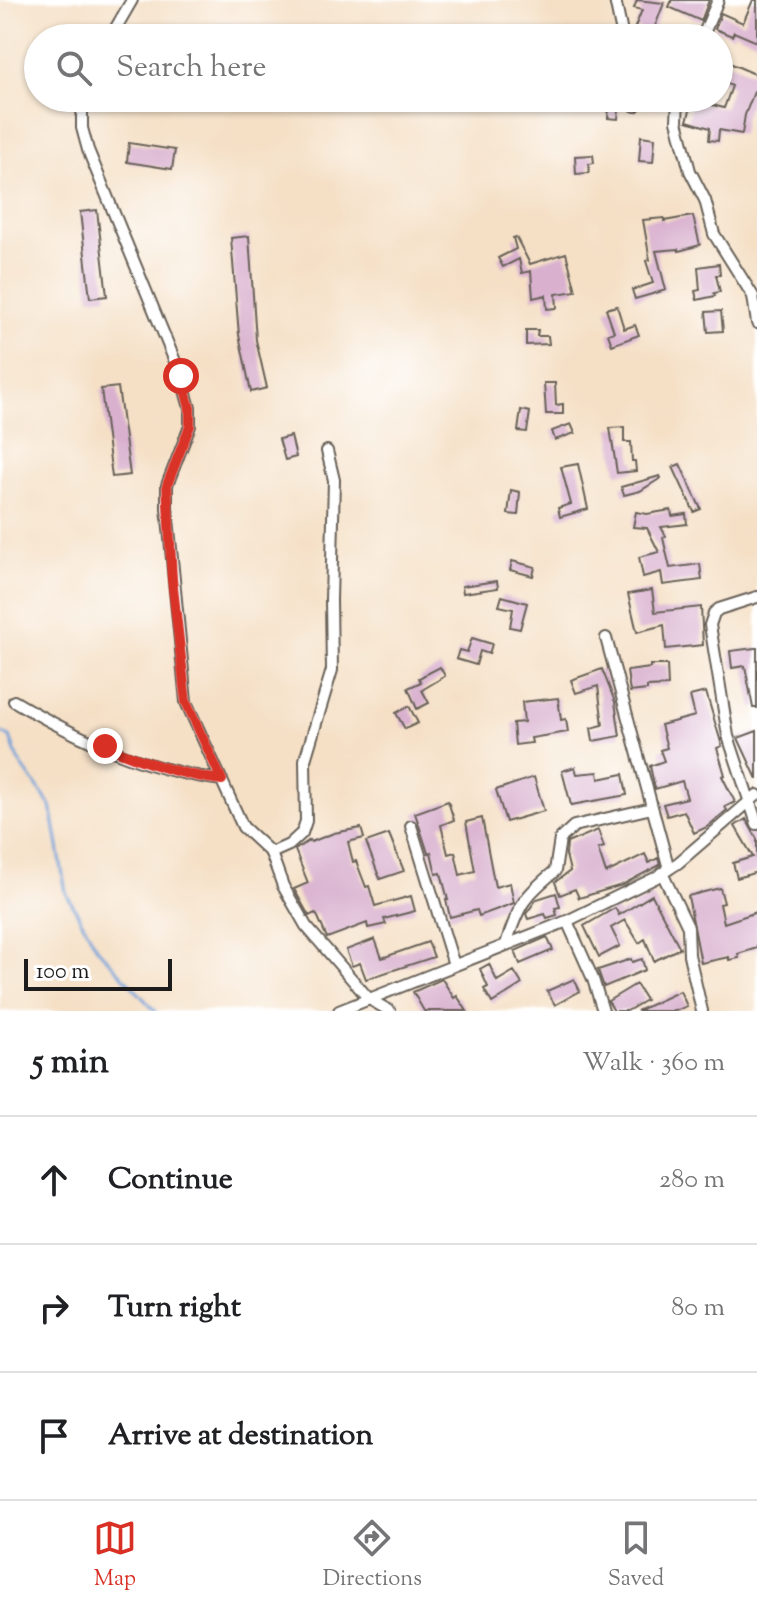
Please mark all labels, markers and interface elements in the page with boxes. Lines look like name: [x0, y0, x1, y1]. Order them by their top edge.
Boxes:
search box: [24, 24, 733, 112]
icon: search: [52, 46, 96, 90]
text: Search here: [116, 47, 266, 90]
route start: [163, 358, 199, 394]
route end: [87, 728, 123, 764]
scale bar: [24, 955, 172, 991]
text: 100 m: [36, 957, 89, 989]
text: 5 min: [32, 1039, 109, 1088]
text: Walk · 360 m: [582, 1045, 725, 1082]
icon: ahead: [32, 1158, 76, 1202]
text: Continue: [108, 1159, 233, 1202]
text: 280 m: [659, 1162, 725, 1199]
icon: right: [32, 1286, 76, 1330]
text: Turn right: [108, 1287, 241, 1330]
text: 80 m: [671, 1290, 725, 1327]
icon: arrive: [32, 1414, 76, 1458]
text: Arrive at destination: [108, 1415, 373, 1458]
tab: Map: [93, 1516, 137, 1596]
tab: Directions: [323, 1516, 422, 1596]
tab: Saved: [608, 1516, 664, 1596]

